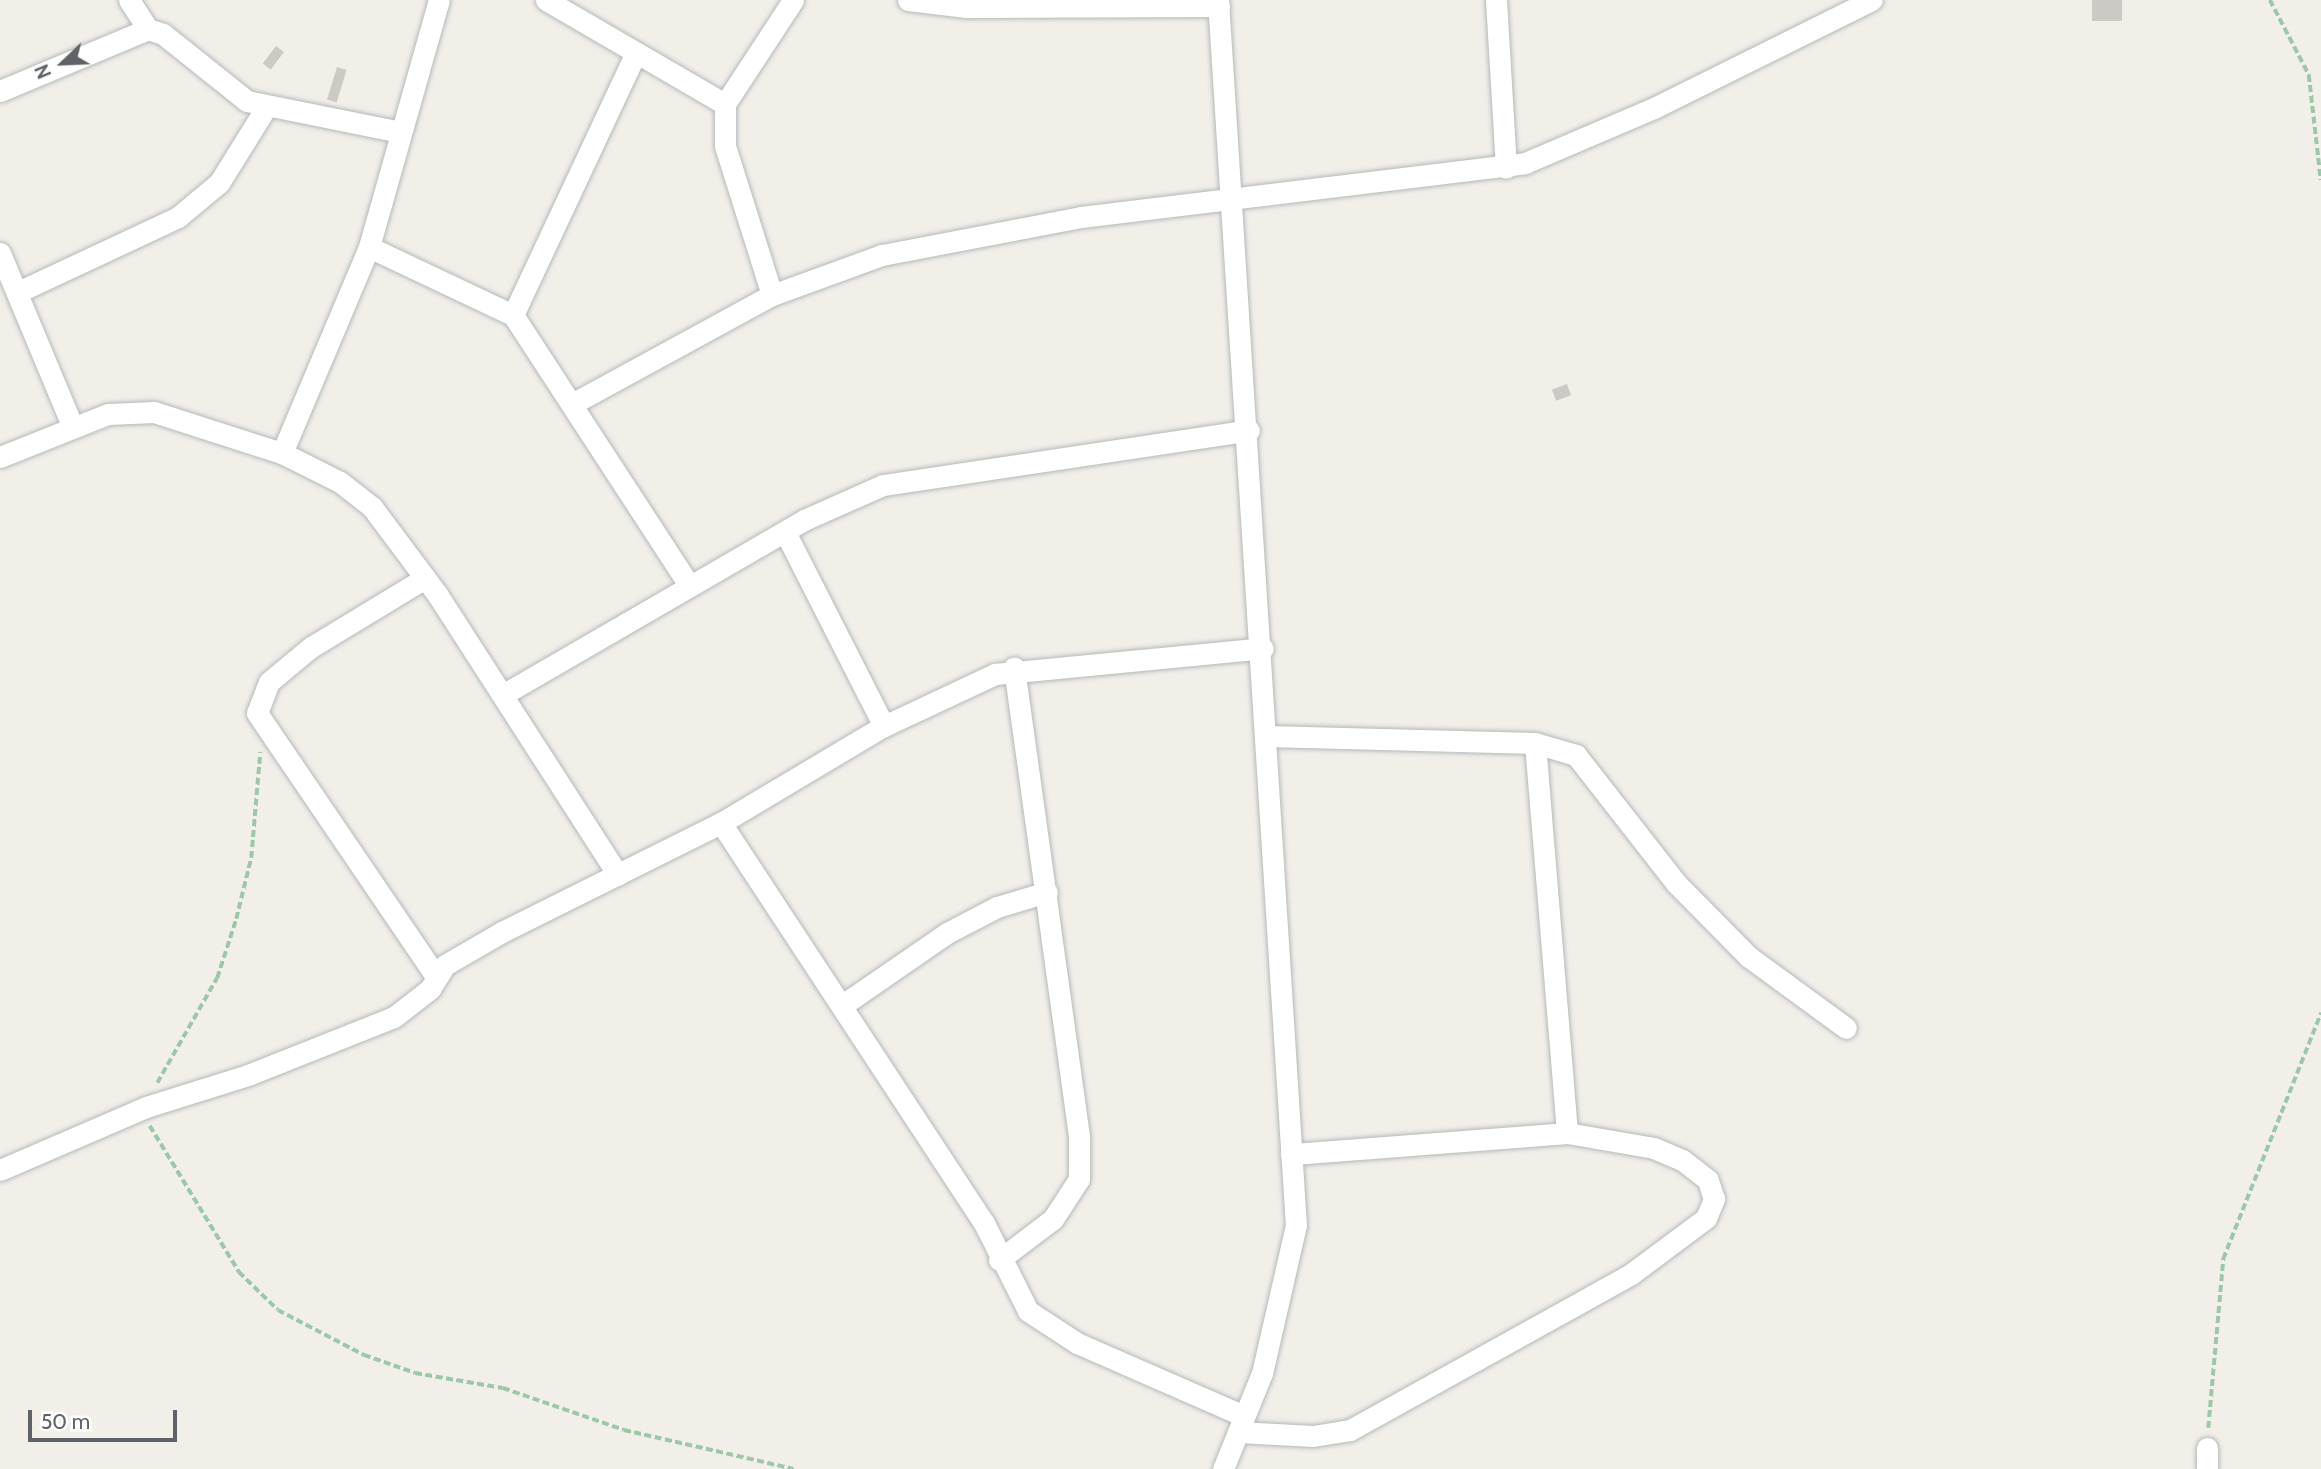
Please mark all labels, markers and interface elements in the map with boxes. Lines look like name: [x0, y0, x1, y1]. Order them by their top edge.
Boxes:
north arrow: [28, 28, 98, 98]
text: N: [30, 61, 56, 82]
scale bar: [32, 1396, 180, 1440]
text: 50 m: [41, 1409, 90, 1434]

